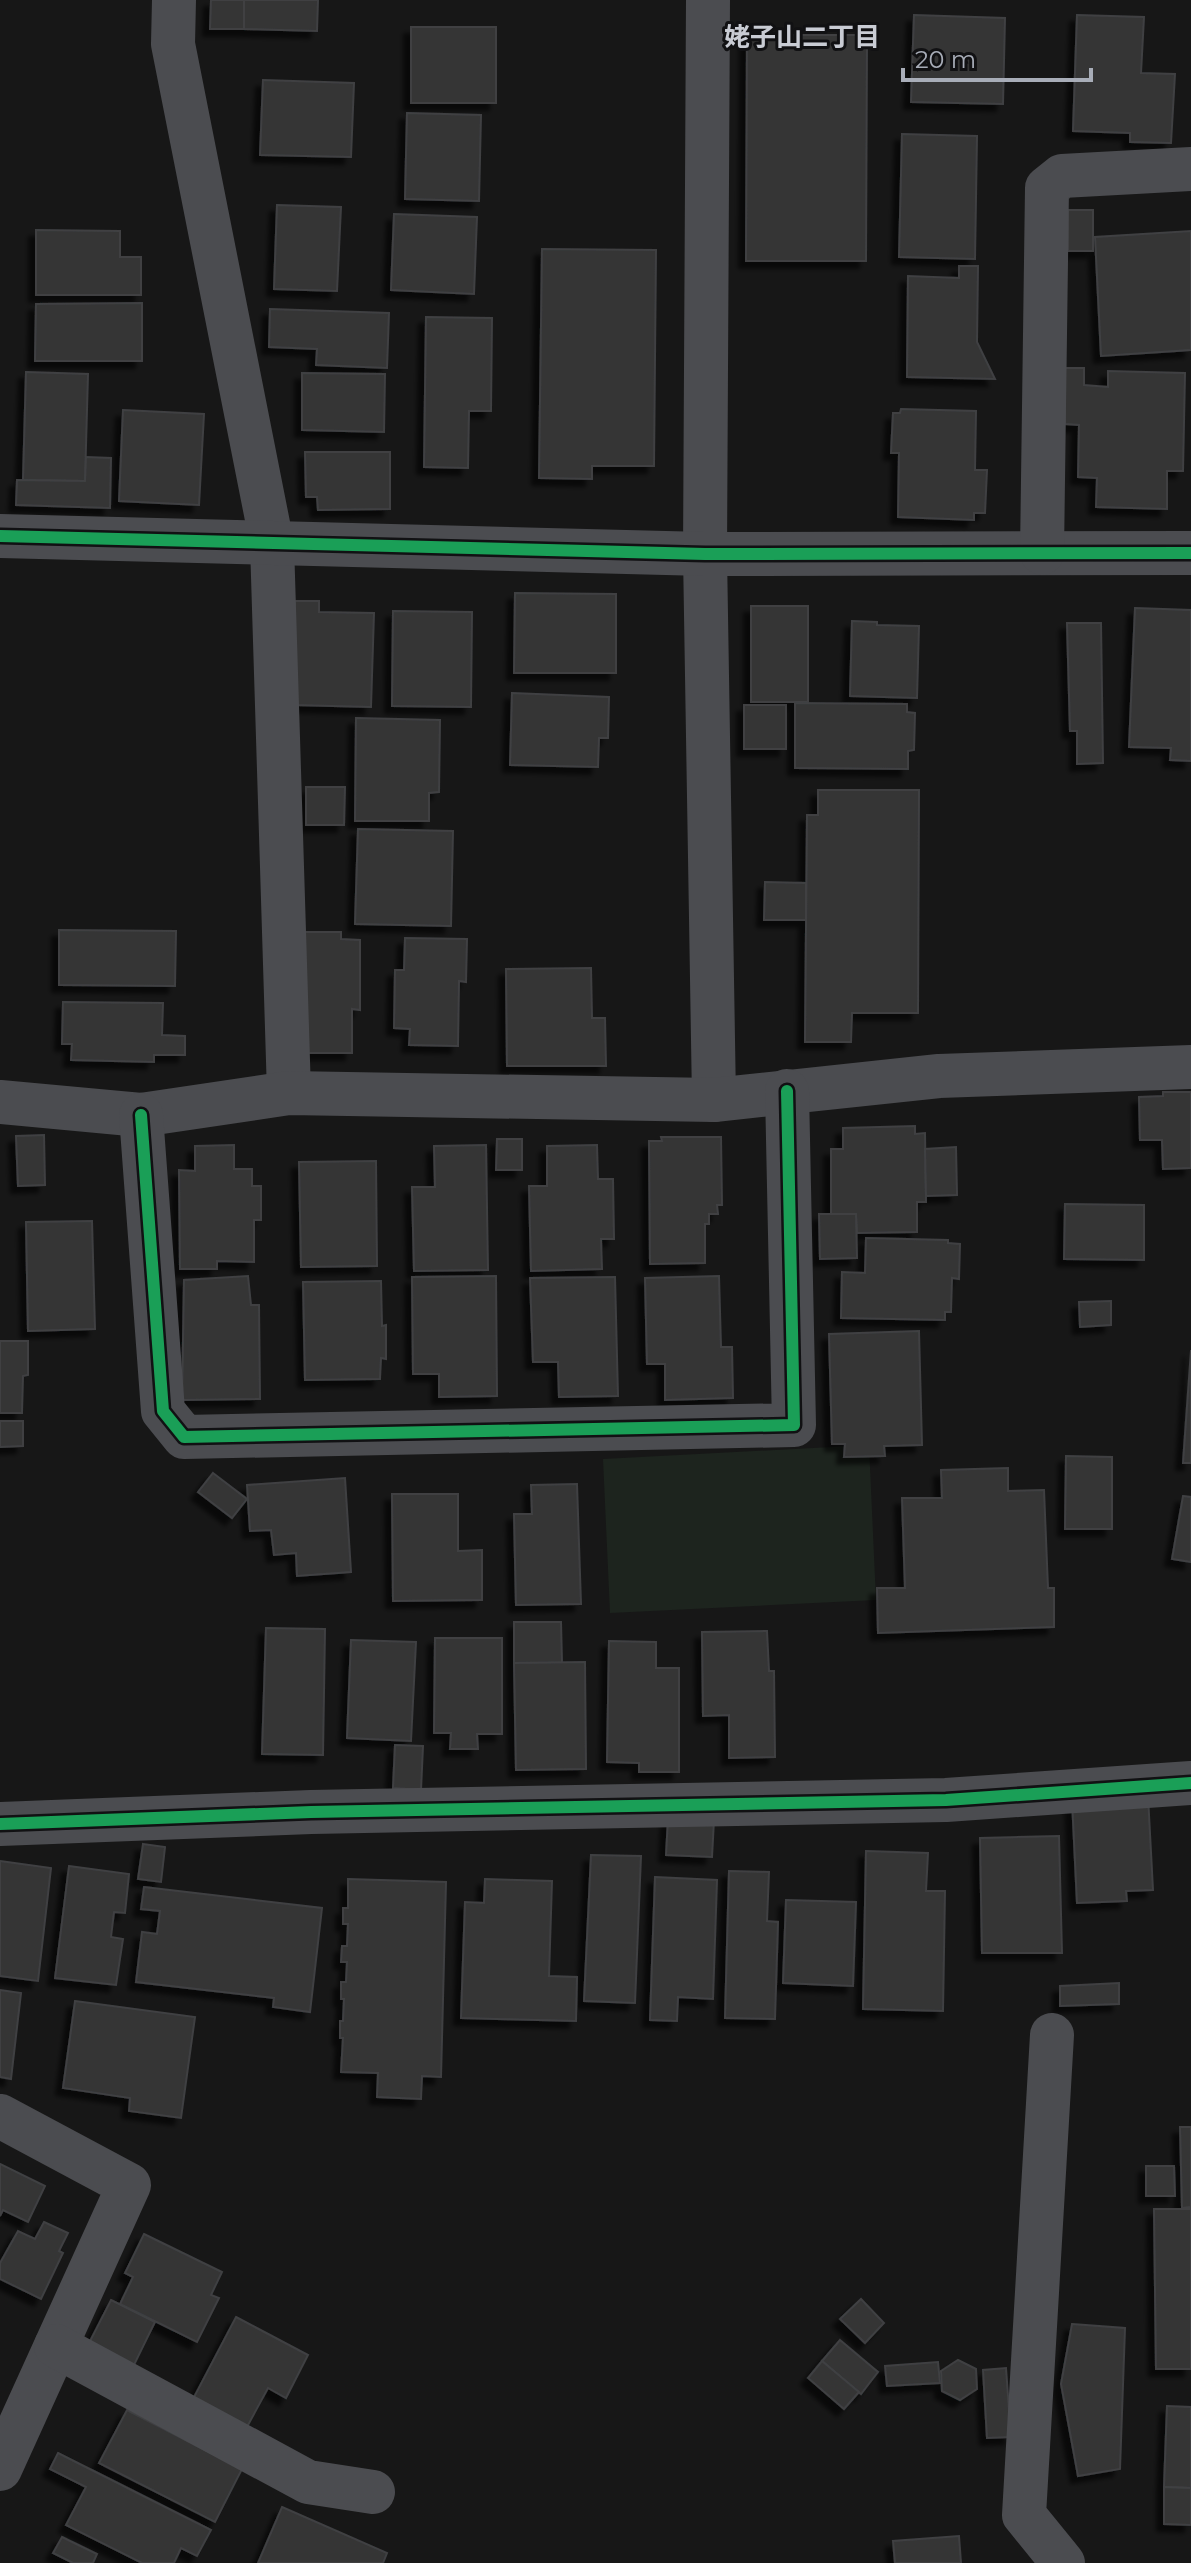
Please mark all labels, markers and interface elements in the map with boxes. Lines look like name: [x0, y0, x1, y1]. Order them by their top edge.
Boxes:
district label: 姥子山二丁目: [724, 21, 880, 53]
scale bar: [903, 32, 1091, 82]
text: 20 m: [915, 45, 976, 74]

